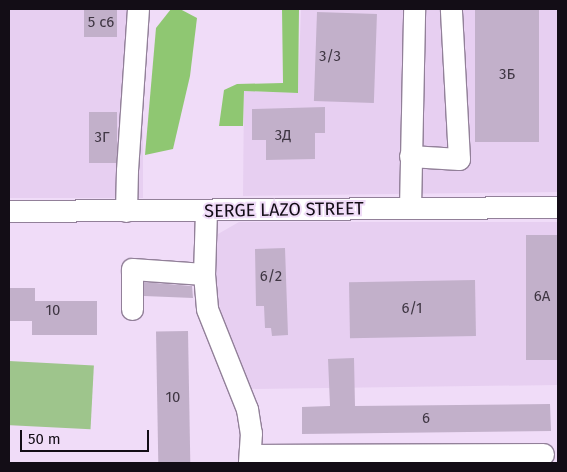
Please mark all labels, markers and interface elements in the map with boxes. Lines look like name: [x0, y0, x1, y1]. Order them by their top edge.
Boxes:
house number: 5 с6: [88, 14, 114, 32]
house number: 3/3: [319, 48, 341, 66]
house number: 3Б: [499, 66, 515, 84]
house number: 3Д: [275, 127, 291, 145]
house number: 3Г: [94, 129, 110, 147]
street label: SERGE LAZO STREET: [204, 198, 364, 222]
house number: 6/2: [260, 268, 282, 286]
house number: 6А: [534, 288, 550, 306]
house number: 6/1: [401, 300, 423, 318]
house number: 10: [46, 302, 60, 320]
house number: 10: [166, 389, 180, 407]
house number: 6: [422, 410, 430, 428]
scale bar: [22, 420, 151, 452]
text: 50 m: [28, 430, 61, 448]

